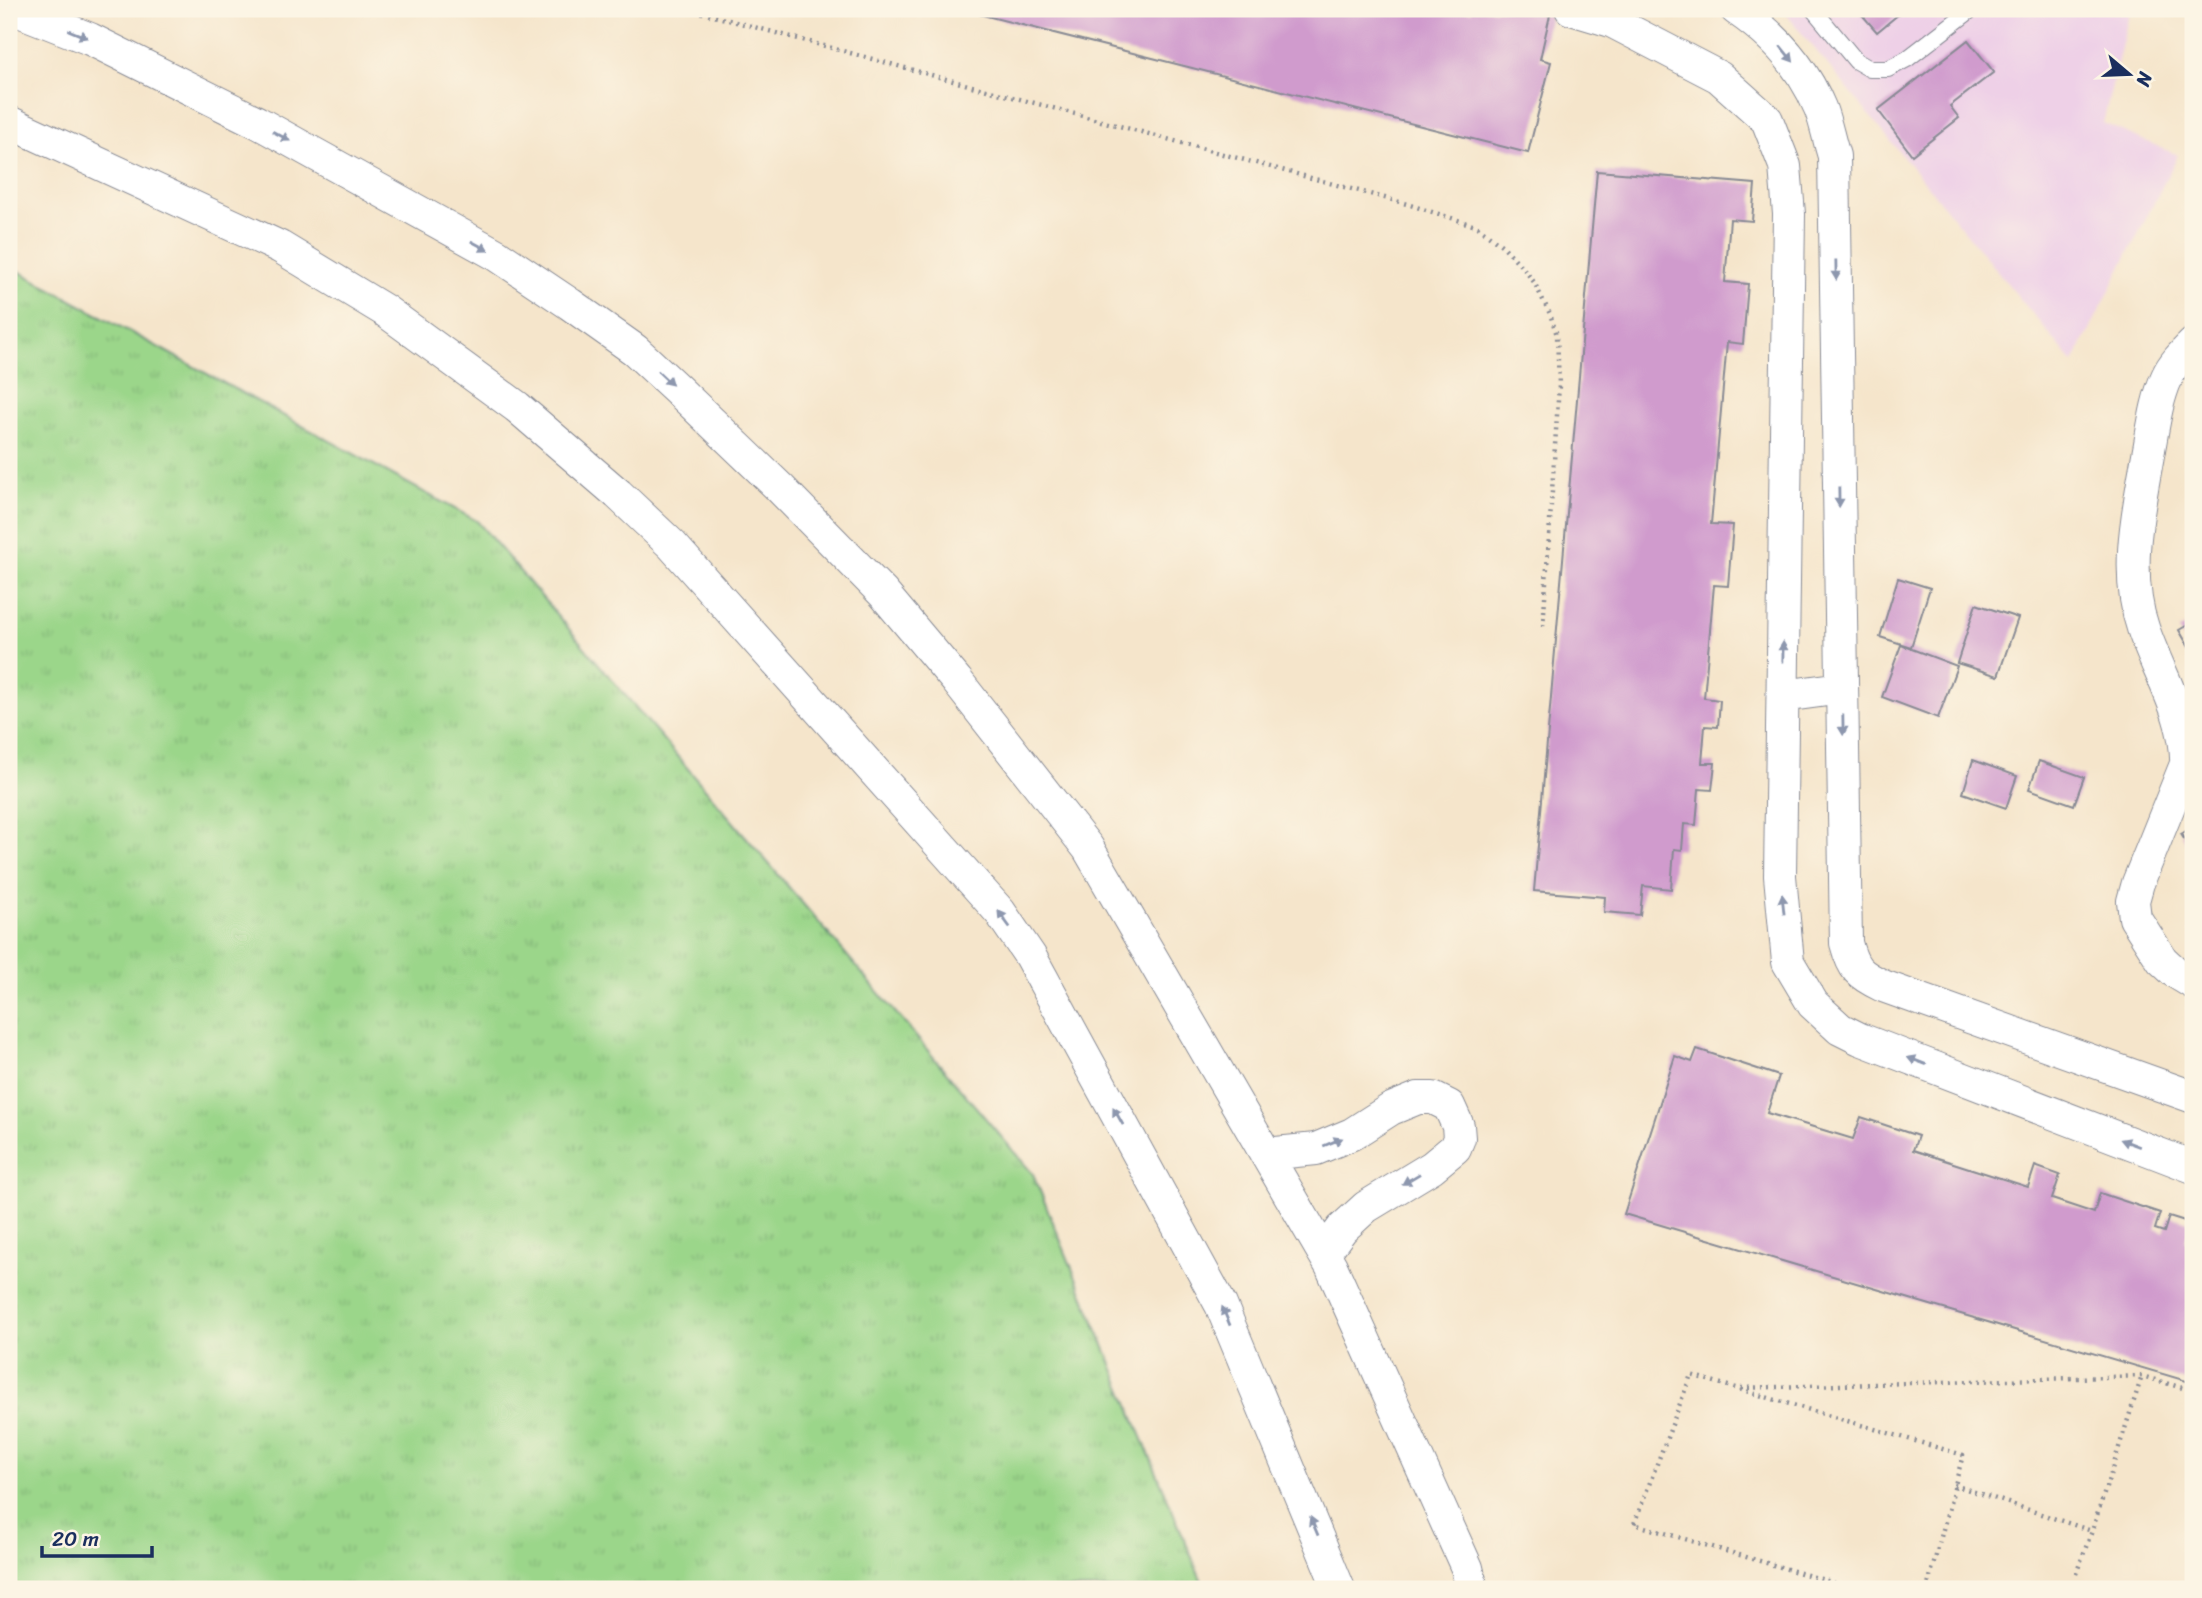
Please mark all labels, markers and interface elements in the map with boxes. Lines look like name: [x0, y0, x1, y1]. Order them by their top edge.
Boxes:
one-way arrow: [67, 29, 88, 40]
north arrow: [2094, 38, 2164, 108]
one-way arrow: [1779, 45, 1794, 62]
text: N: [2127, 67, 2163, 92]
one-way arrow: [272, 130, 291, 142]
one-way arrow: [471, 240, 490, 252]
one-way arrow: [1830, 259, 1841, 281]
one-way arrow: [656, 369, 673, 385]
one-way arrow: [1833, 486, 1845, 508]
one-way arrow: [1777, 641, 1789, 663]
one-way arrow: [1837, 714, 1848, 736]
one-way arrow: [1777, 893, 1788, 915]
one-way arrow: [997, 910, 1011, 928]
one-way arrow: [1906, 1056, 1927, 1067]
one-way arrow: [1112, 1106, 1124, 1126]
one-way arrow: [1322, 1136, 1343, 1147]
one-way arrow: [2119, 1137, 2140, 1148]
one-way arrow: [1402, 1173, 1421, 1185]
one-way arrow: [1220, 1306, 1232, 1326]
scale bar: [42, 1514, 152, 1558]
one-way arrow: [1308, 1515, 1319, 1536]
text: 20 m: [52, 1520, 99, 1558]

